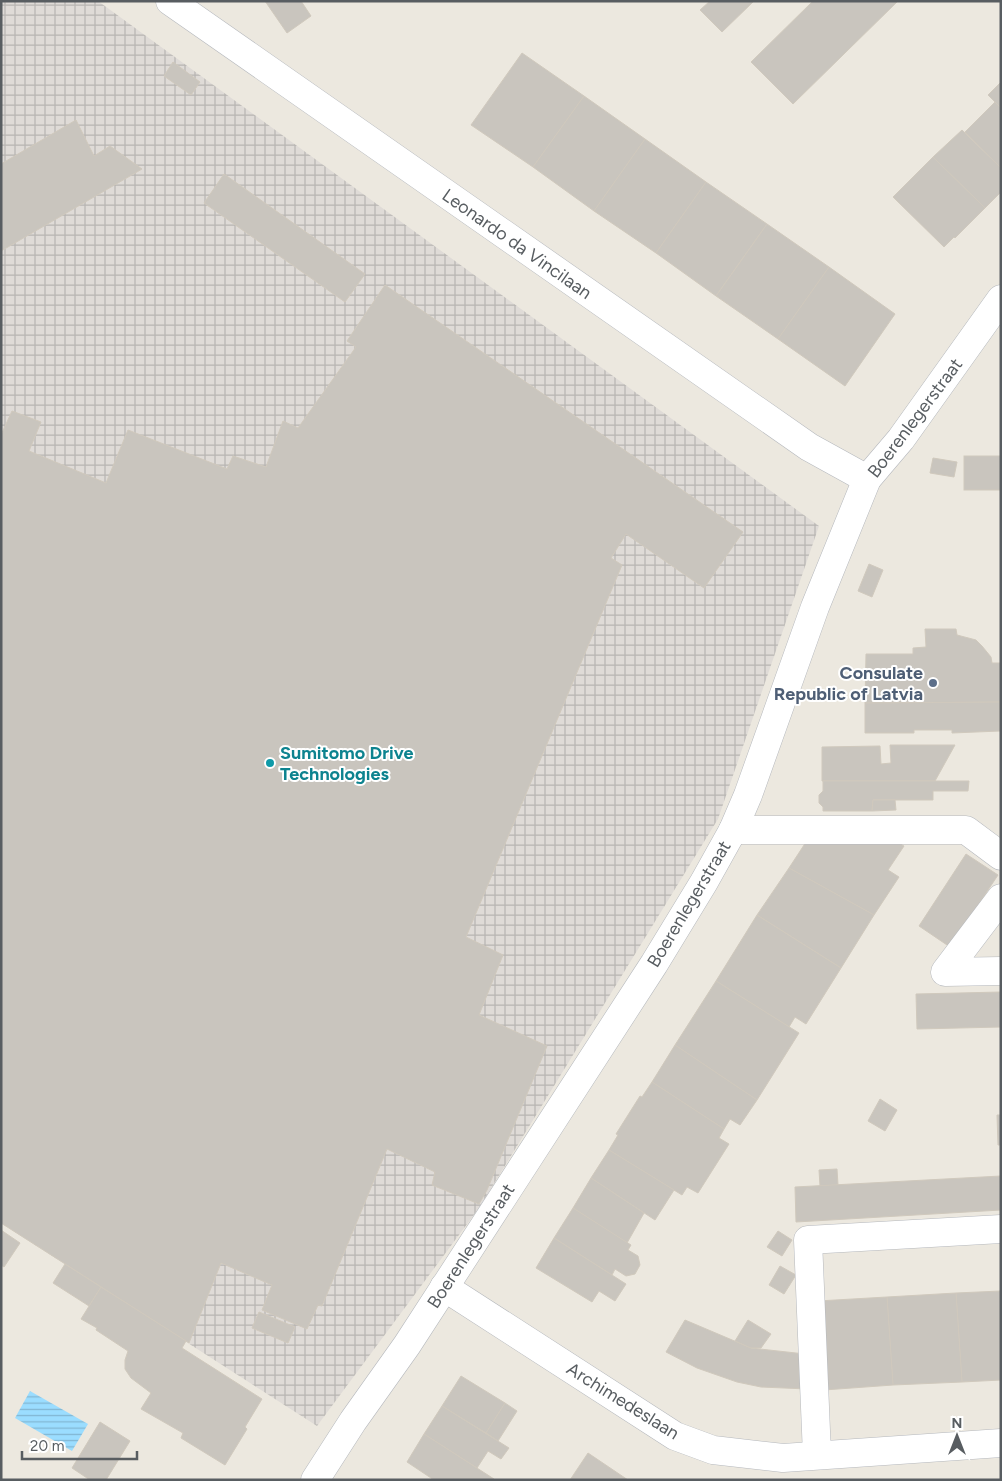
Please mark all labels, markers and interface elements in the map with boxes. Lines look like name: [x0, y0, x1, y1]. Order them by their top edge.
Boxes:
street label: Leonardo da Vincilaan: [438, 184, 596, 304]
street label: Boerenlegerstraat: [863, 354, 967, 482]
place label: Consulate Republic of Latvia: [774, 662, 923, 705]
marker: Consulate Republic of Latvia: [927, 677, 939, 689]
place label: Sumitomo Drive Technologies: [280, 742, 413, 785]
marker: Sumitomo Drive Technologies: [264, 757, 276, 769]
street label: Boerenlegerstraat: [643, 836, 736, 971]
street label: Boerenlegerstraat: [423, 1179, 520, 1312]
street label: Archimedeslaan: [563, 1358, 683, 1444]
north arrow: [932, 1411, 982, 1461]
text: N: [952, 1415, 962, 1432]
scale bar: [22, 1428, 138, 1460]
text: 20 m: [30, 1437, 64, 1455]

